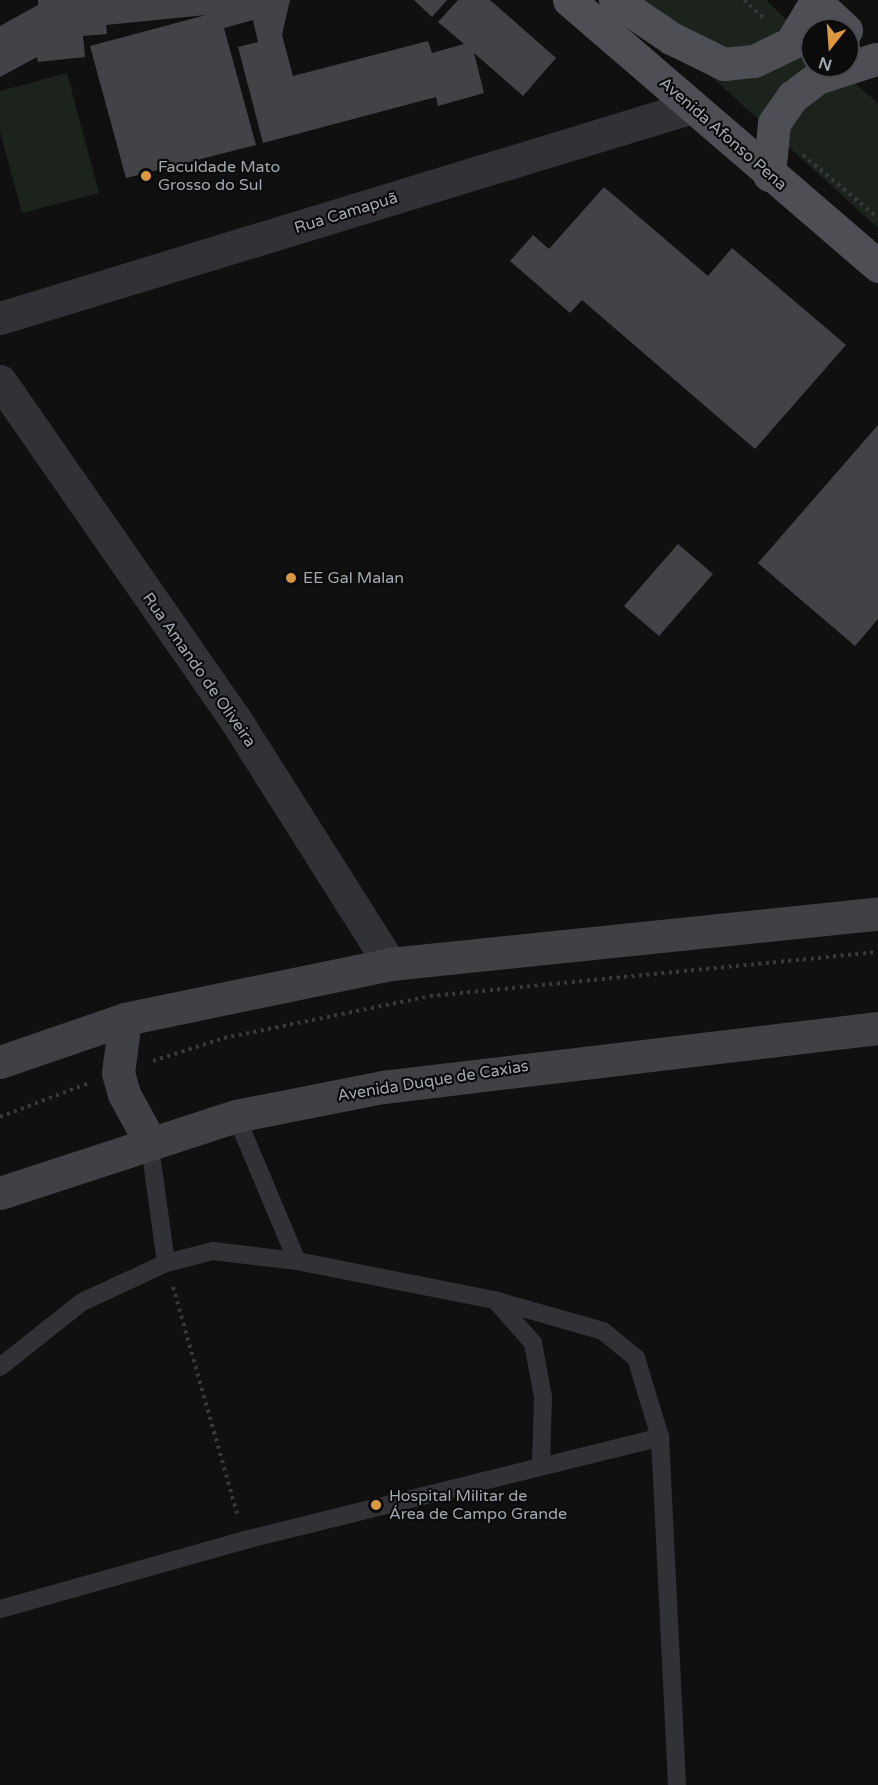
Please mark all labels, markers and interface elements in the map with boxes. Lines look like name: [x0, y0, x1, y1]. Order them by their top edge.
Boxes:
north arrow: [800, 18, 860, 78]
text: N: [816, 52, 834, 75]
street label: Avenida Afonso Pena: [655, 73, 791, 195]
place label: Faculdade Mato Grosso do Sul: [158, 157, 280, 195]
marker: Faculdade Mato Grosso do Sul: [139, 169, 153, 183]
street label: Rua Camapuã: [292, 188, 400, 238]
place label: EE Gal Malan: [303, 568, 404, 588]
marker: EE Gal Malan: [284, 571, 298, 585]
street label: Rua Amando de Oliveira: [138, 589, 260, 751]
street label: Avenida Duque de Caxias: [336, 1056, 530, 1106]
place label: Hospital Militar de Área de Campo Grande: [389, 1486, 567, 1524]
marker: Hospital Militar de Área de Campo Grande: [367, 1496, 385, 1514]

